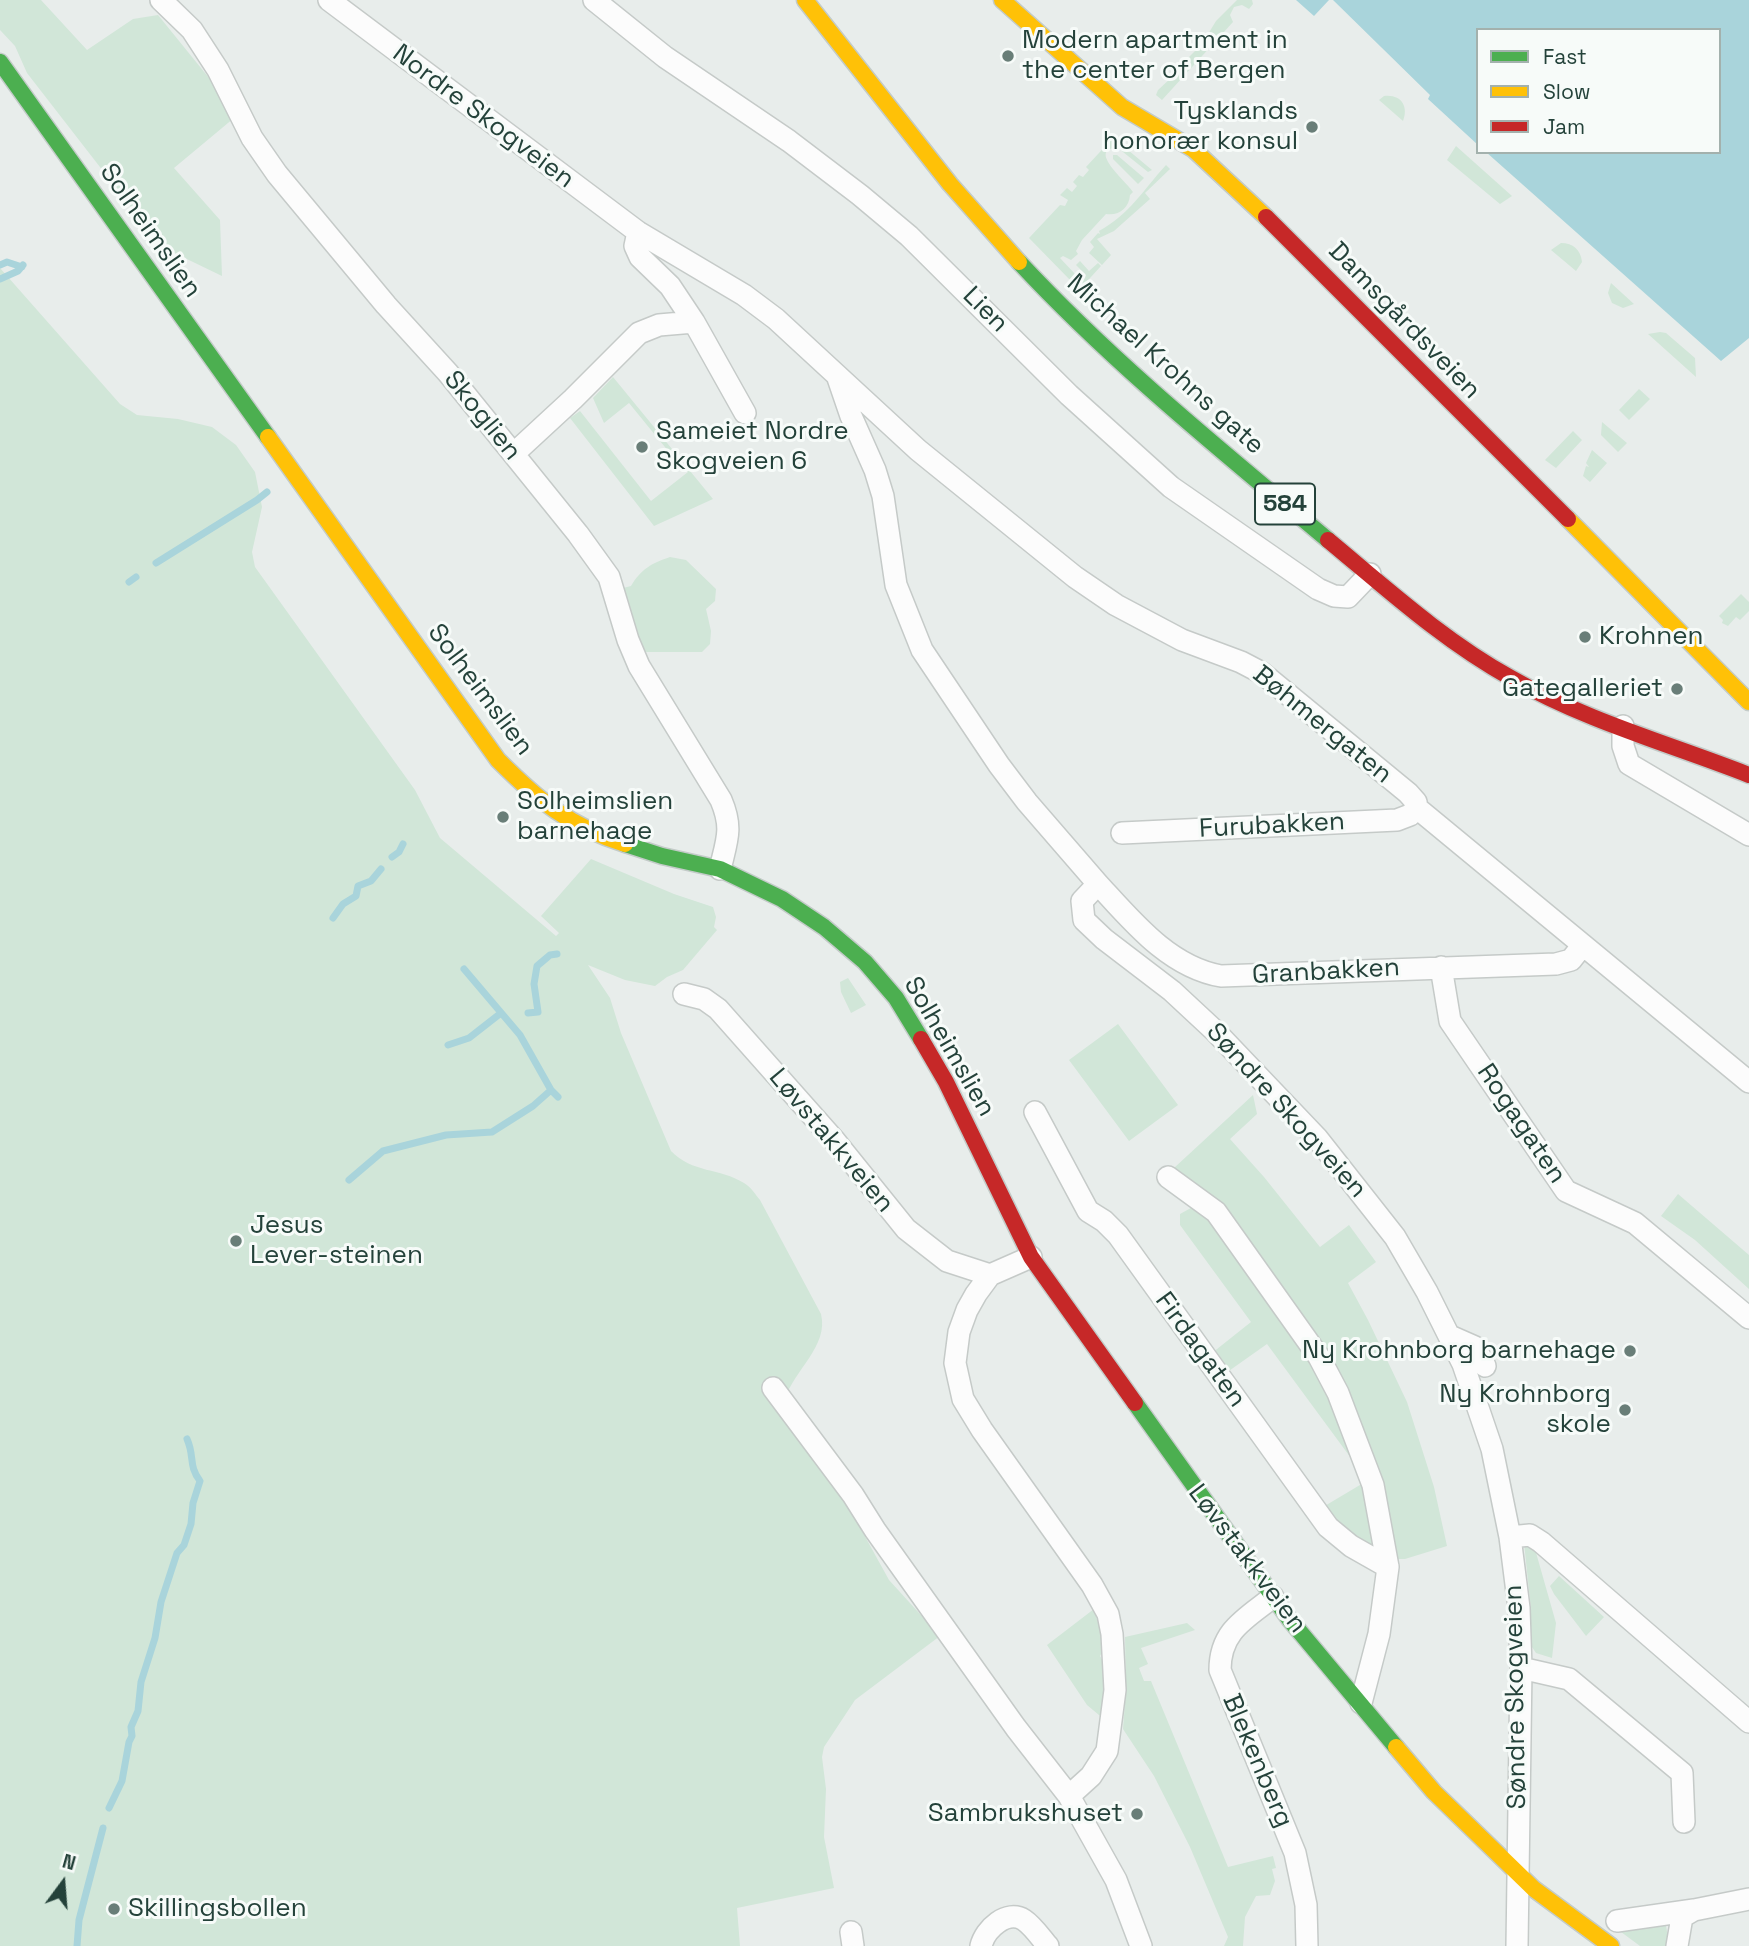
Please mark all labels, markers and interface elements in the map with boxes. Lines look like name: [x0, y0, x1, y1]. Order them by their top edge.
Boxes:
place label: Modern apartment in the center of Bergen: [1022, 25, 1288, 86]
legend: [1476, 28, 1721, 154]
street label: Nordre Skogveien: [386, 39, 580, 195]
text: Fast: [1543, 43, 1587, 70]
marker: Modern apartment in the center of Bergen: [1000, 48, 1016, 64]
text: Slow: [1543, 78, 1591, 105]
place label: Tysklands honorær konsul: [1103, 96, 1298, 158]
text: Jam: [1543, 113, 1585, 140]
marker: Tysklands honorær konsul: [1304, 119, 1320, 135]
street label: Solheimslien: [92, 158, 208, 304]
street label: Damsgårdsveien: [1321, 236, 1487, 406]
street label: Michael Krohns gate: [1060, 268, 1270, 462]
street label: Lien: [956, 281, 1014, 339]
street label: Skoglien: [437, 365, 527, 467]
place label: Sameiet Nordre Skogveien 6: [656, 416, 849, 478]
marker: Sameiet Nordre Skogveien 6: [634, 439, 650, 455]
road number: 584: [1255, 484, 1315, 524]
street label: Solheimslien: [421, 618, 539, 762]
place label: Krohnen: [1599, 621, 1703, 653]
marker: Krohnen: [1577, 629, 1593, 645]
street label: Bøhmergaten: [1246, 659, 1398, 791]
place label: Gategalleriet: [1502, 673, 1663, 705]
marker: Gategalleriet: [1669, 681, 1685, 697]
place label: Solheimslien barnehage: [517, 786, 673, 848]
street label: Furubakken: [1198, 807, 1346, 845]
marker: Solheimslien barnehage: [495, 809, 511, 825]
street label: Granbakken: [1251, 953, 1401, 991]
street label: Solheimslien: [896, 972, 1002, 1122]
street label: Søndre Skogveien: [1199, 1017, 1373, 1205]
street label: Rogagaten: [1470, 1058, 1572, 1190]
street label: Løvstakkveien: [762, 1063, 900, 1219]
place label: Jesus Lever-steinen: [250, 1210, 423, 1272]
marker: Jesus Lever-steinen: [228, 1233, 244, 1249]
street label: Firdagaten: [1148, 1286, 1252, 1414]
place label: Ny Krohnborg barnehage: [1302, 1335, 1616, 1367]
marker: Ny Krohnborg barnehage: [1622, 1343, 1638, 1359]
place label: Ny Krohnborg skole: [1439, 1379, 1611, 1440]
marker: Ny Krohnborg skole: [1617, 1402, 1633, 1418]
street label: Løvstakkveien: [1181, 1479, 1313, 1639]
street label: Søndre Skogveien: [1498, 1584, 1534, 1810]
street label: Blekenberg: [1215, 1690, 1299, 1832]
place label: Sambrukshuset: [928, 1798, 1123, 1830]
marker: Sambrukshuset: [1129, 1806, 1145, 1822]
north arrow: [28, 1848, 98, 1918]
text: N: [59, 1849, 78, 1876]
place label: Skillingsbollen: [128, 1893, 307, 1925]
marker: Skillingsbollen: [106, 1901, 122, 1917]

